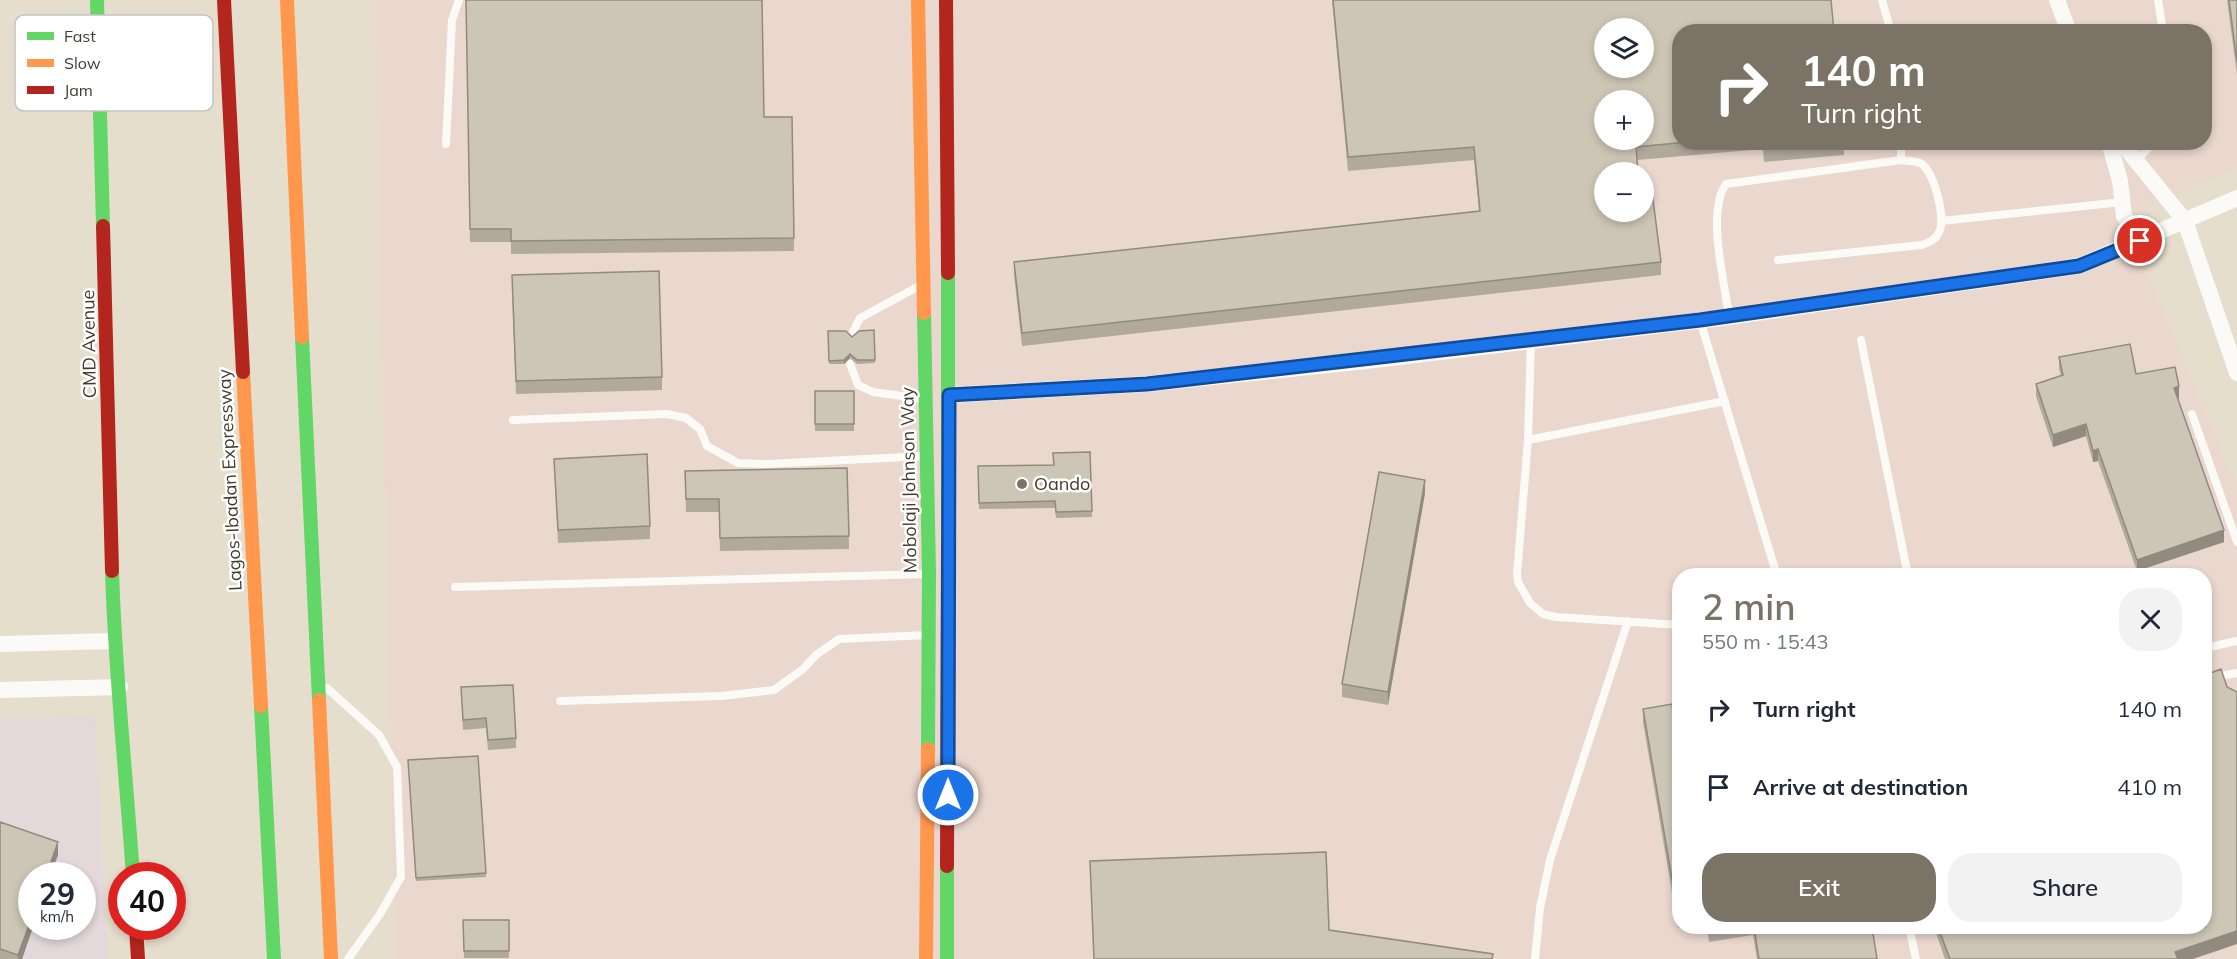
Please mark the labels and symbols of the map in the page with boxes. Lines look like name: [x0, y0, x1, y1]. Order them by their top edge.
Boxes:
legend: [15, 15, 213, 111]
text: Fast: [64, 26, 96, 46]
text: Slow: [64, 53, 101, 73]
text: Jam: [64, 80, 93, 100]
pin: [2114, 215, 2165, 266]
street label: CMD Avenue: [76, 290, 101, 399]
street label: Lagos-Ibadan Expressway: [212, 368, 247, 592]
street label: Mobolaji Johnson Way: [895, 386, 922, 573]
place label: Oando: [1034, 472, 1090, 495]
marker: Oando: [1015, 477, 1029, 491]
position arrow: [916, 763, 980, 827]
speed limit sign: 40: [108, 862, 186, 940]

